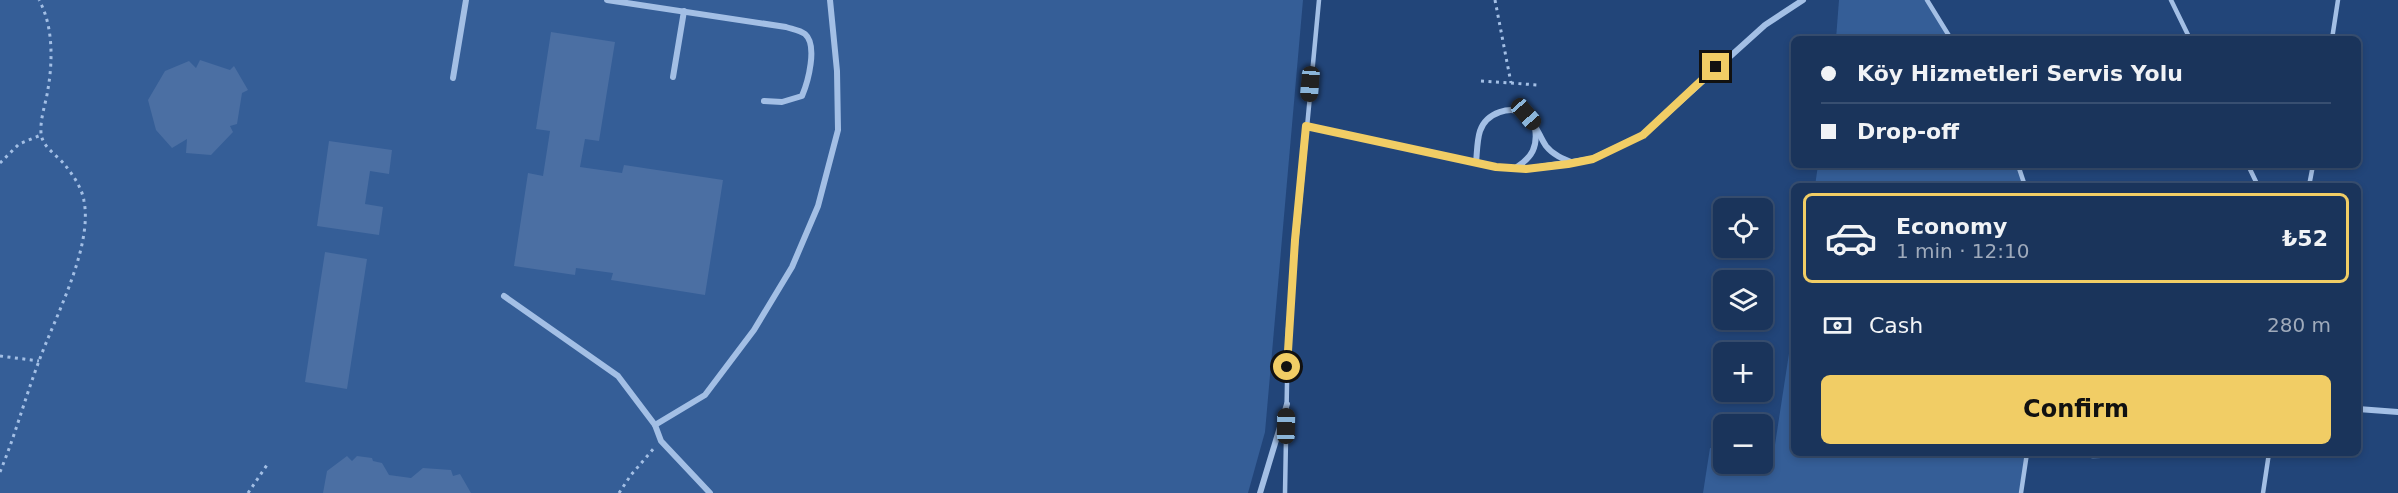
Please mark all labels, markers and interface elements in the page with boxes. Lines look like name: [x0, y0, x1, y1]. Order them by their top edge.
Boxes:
route end: [1702, 53, 1729, 80]
text: Köy Hizmetleri Servis Yolu: [1857, 61, 2183, 86]
car: [1299, 65, 1321, 103]
car: [1507, 95, 1545, 133]
text: Drop-off: [1857, 119, 1959, 144]
map controls: [1713, 198, 1773, 474]
button: locate: [1713, 198, 1773, 258]
icon: car: [1824, 211, 1878, 265]
text: Economy: [1896, 214, 2007, 239]
text: ₺52: [2282, 226, 2328, 251]
text: 1 min · 12:10: [1896, 239, 2030, 263]
button: layers: [1713, 270, 1773, 330]
icon: cash: [1821, 309, 1854, 342]
text: Cash: [1869, 313, 1923, 338]
text: 280 m: [2267, 313, 2331, 337]
button: +: [1713, 342, 1773, 402]
route start: [1273, 353, 1300, 380]
button: Confirm: [1821, 375, 2331, 444]
car: [1277, 408, 1295, 444]
button: −: [1713, 414, 1773, 474]

